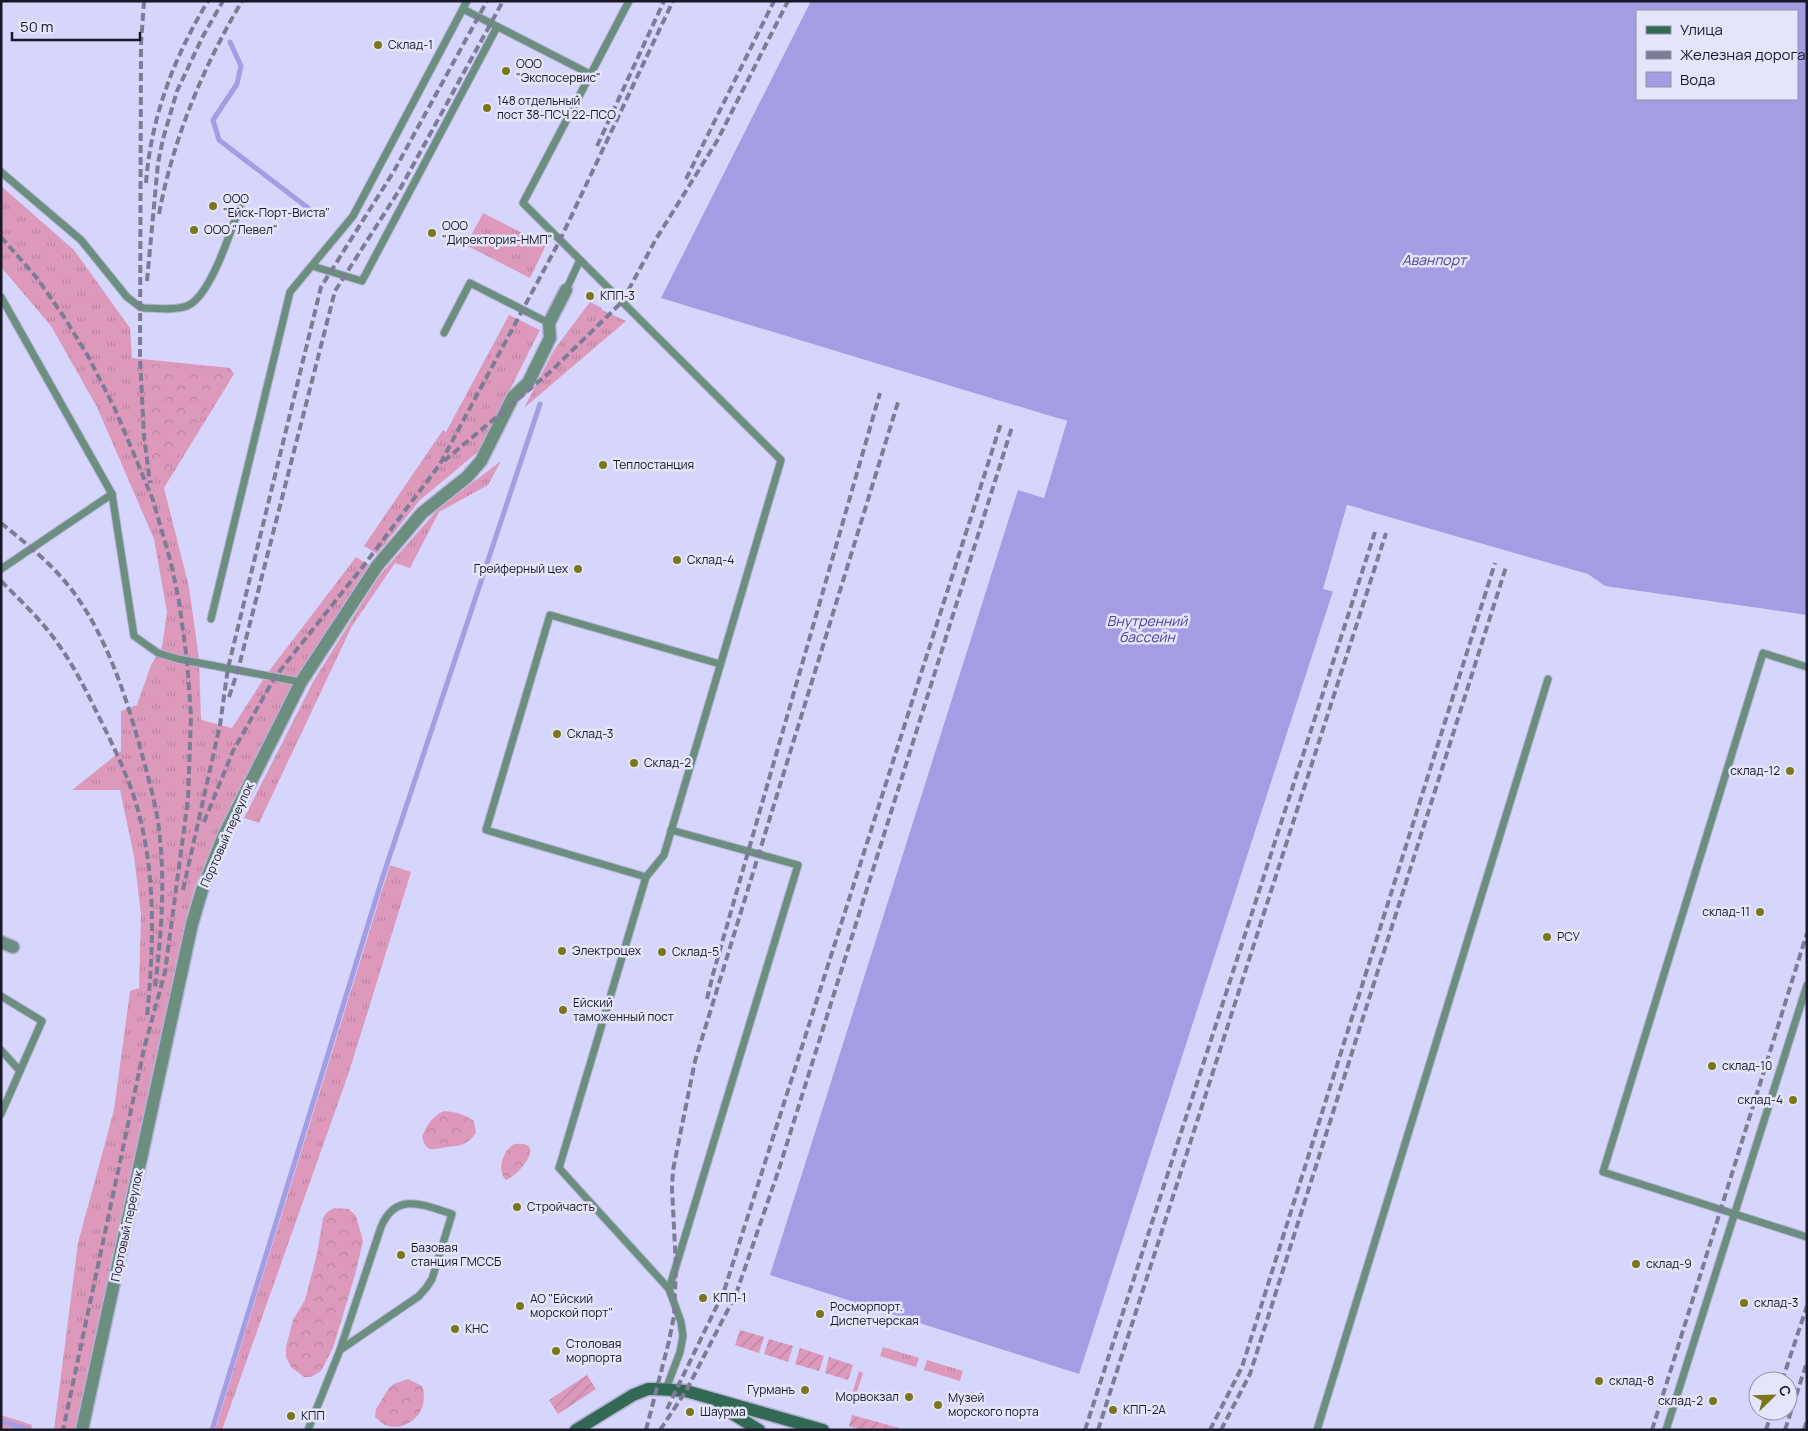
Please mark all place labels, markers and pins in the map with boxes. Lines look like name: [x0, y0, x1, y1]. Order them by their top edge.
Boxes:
place label: Склад-1: [388, 36, 433, 53]
marker: Склад-1: [372, 39, 384, 51]
place label: ООО "Экспосервис": [516, 55, 601, 86]
marker: ООО "Экспосервис": [500, 65, 512, 77]
place label: 148 отдельный пост 38-ПСЧ 22-ПСО: [497, 92, 616, 123]
marker: 148 отдельный пост 38-ПСЧ 22-ПСО: [481, 102, 493, 114]
place label: ООО "Ейск-Порт-Виста": [223, 190, 330, 221]
marker: ООО "Ейск-Порт-Виста": [207, 200, 219, 212]
place label: ООО "Директория-НМП": [442, 217, 552, 248]
place label: ООО "Левел": [204, 221, 278, 238]
marker: ООО "Левел": [188, 224, 200, 236]
marker: ООО "Директория-НМП": [426, 227, 438, 239]
place label: КПП-3: [600, 287, 635, 304]
marker: КПП-3: [584, 290, 596, 302]
place label: Теплостанция: [613, 456, 694, 473]
marker: Теплостанция: [597, 459, 609, 471]
place label: Склад-4: [687, 551, 734, 568]
marker: Склад-4: [671, 554, 683, 566]
place label: Грейферный цех: [474, 560, 569, 577]
marker: Грейферный цех: [572, 563, 584, 575]
place label: Склад-3: [567, 725, 613, 742]
marker: Склад-3: [551, 728, 563, 740]
place label: Склад-2: [644, 754, 691, 771]
marker: Склад-2: [628, 757, 640, 769]
place label: склад-12: [1730, 762, 1780, 779]
marker: склад-12: [1784, 765, 1796, 777]
place label: склад-11: [1702, 903, 1750, 920]
marker: склад-11: [1754, 906, 1766, 918]
place label: РСУ: [1557, 928, 1580, 945]
marker: РСУ: [1541, 931, 1553, 943]
place label: Электроцех: [572, 942, 642, 959]
place label: Склад-5: [672, 943, 719, 960]
marker: Электроцех: [556, 945, 568, 957]
marker: Склад-5: [656, 946, 668, 958]
place label: Ейский таможенный пост: [573, 994, 674, 1025]
marker: Ейский таможенный пост: [557, 1004, 569, 1016]
place label: склад-10: [1722, 1057, 1772, 1074]
marker: склад-10: [1706, 1060, 1718, 1072]
place label: склад-4: [1737, 1091, 1783, 1108]
marker: склад-4: [1787, 1094, 1799, 1106]
place label: Стройчасть: [527, 1198, 595, 1215]
marker: Стройчасть: [511, 1201, 523, 1213]
place label: Базовая станция ГМССБ: [411, 1239, 501, 1270]
marker: Базовая станция ГМССБ: [395, 1249, 407, 1261]
place label: склад-9: [1646, 1255, 1692, 1272]
marker: склад-9: [1630, 1258, 1642, 1270]
place label: КПП-1: [713, 1289, 746, 1306]
place label: АО "Ейский морской порт": [530, 1290, 613, 1321]
marker: КПП-1: [697, 1292, 709, 1304]
place label: склад-3: [1754, 1294, 1798, 1311]
marker: склад-3: [1738, 1297, 1750, 1309]
place label: Росморпорт. Диспетчерская: [830, 1298, 919, 1329]
marker: АО "Ейский морской порт": [514, 1300, 526, 1312]
marker: Росморпорт. Диспетчерская: [814, 1308, 826, 1320]
place label: КНС: [465, 1320, 489, 1337]
marker: КНС: [449, 1323, 461, 1335]
place label: Столовая морпорта: [566, 1335, 622, 1366]
marker: Столовая морпорта: [550, 1345, 562, 1357]
place label: склад-8: [1609, 1372, 1654, 1389]
marker: склад-8: [1593, 1375, 1605, 1387]
place label: Гурманъ: [747, 1381, 795, 1398]
marker: Гурманъ: [799, 1384, 811, 1396]
place label: Морвокзал: [836, 1388, 899, 1405]
place label: Музей морского порта: [948, 1389, 1039, 1420]
marker: Морвокзал: [903, 1391, 915, 1403]
place label: склад-2: [1658, 1392, 1703, 1409]
marker: склад-2: [1707, 1395, 1719, 1407]
marker: Музей морского порта: [932, 1399, 944, 1411]
place label: КПП-2А: [1123, 1401, 1166, 1418]
place label: Шаурма: [700, 1403, 746, 1420]
marker: КПП-2А: [1107, 1404, 1119, 1416]
marker: Шаурма: [684, 1406, 696, 1418]
place label: КПП: [301, 1407, 325, 1424]
marker: КПП: [285, 1410, 297, 1422]

